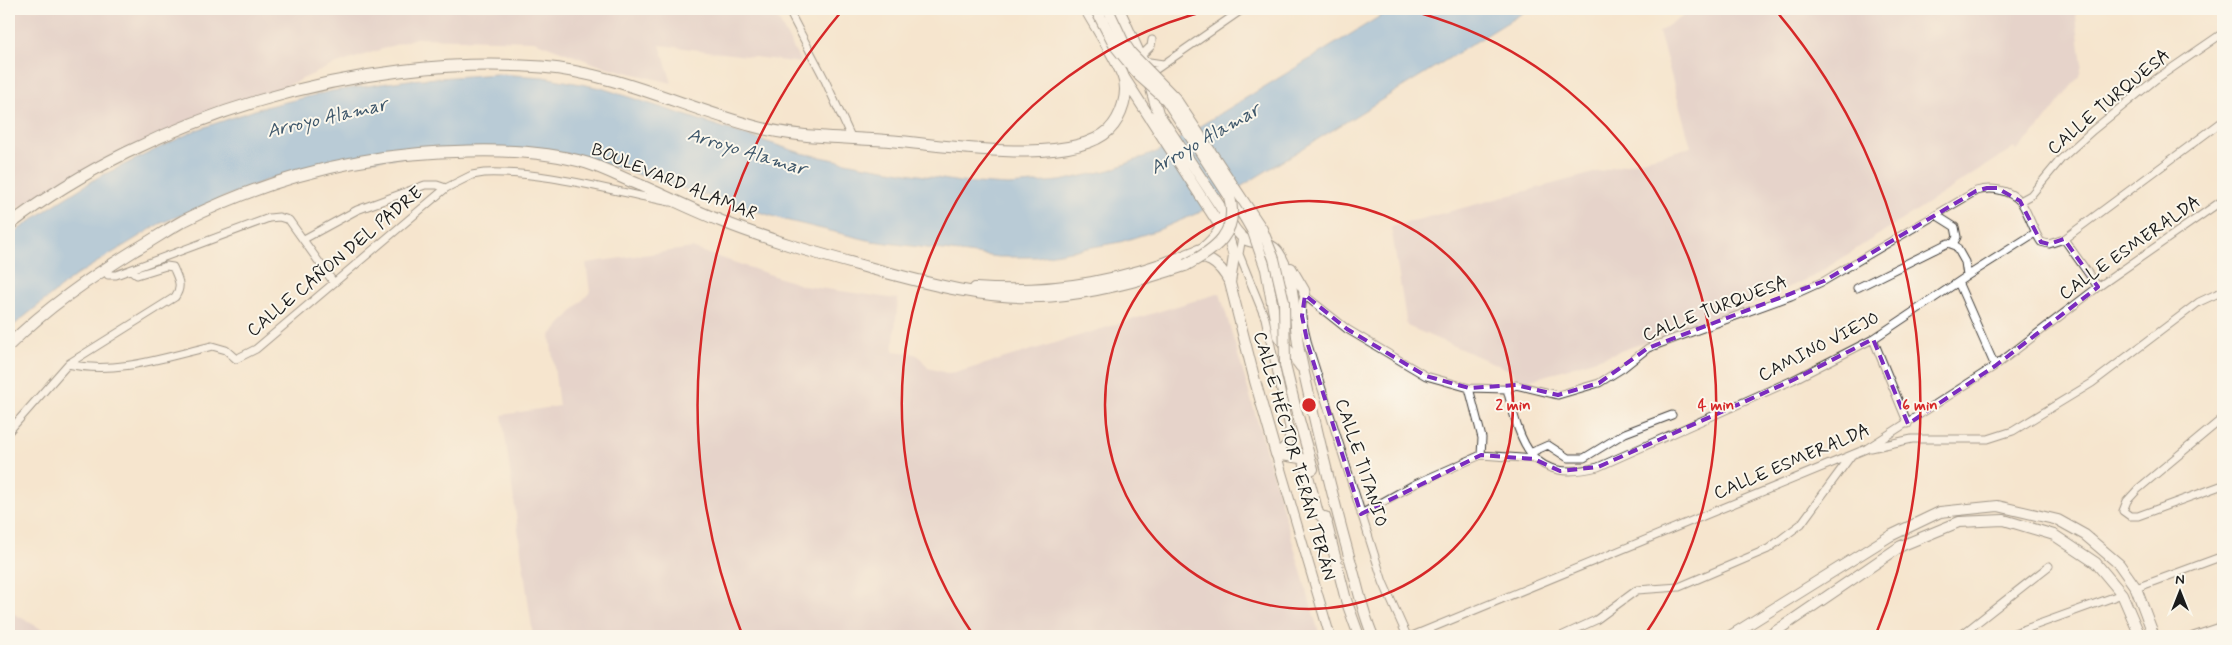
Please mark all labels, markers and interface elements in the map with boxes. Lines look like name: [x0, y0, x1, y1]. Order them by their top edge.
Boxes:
street label: CALLE TURQUESA: [2043, 43, 2175, 161]
water label: Arroyo Alamar: [264, 91, 393, 144]
water label: Arroyo Alamar: [1146, 96, 1267, 181]
water label: Arroyo Alamar: [685, 122, 812, 183]
street label: BOULEVARD ALAMAR: [587, 138, 761, 226]
street label: CALLE CAÑON DEL PADRE: [242, 181, 428, 343]
street label: CALLE ESMERALDA: [2054, 190, 2206, 306]
street label: CALLE TURQUESA: [1639, 270, 1791, 348]
street label: CAMINO VIEJO: [1754, 306, 1884, 388]
street label: CALLE HÉCTOR TERÁN TERÁN: [1247, 329, 1341, 583]
centre of rings: [1300, 396, 1318, 414]
street label: CALLE TITANIO: [1329, 396, 1393, 530]
text: 2 min: [1495, 396, 1531, 416]
text: 4 min: [1698, 396, 1734, 416]
text: 6 min: [1902, 396, 1938, 416]
street label: CALLE ESMERALDA: [1710, 418, 1874, 506]
north arrow: [2154, 568, 2204, 618]
text: N: [2175, 571, 2185, 589]

